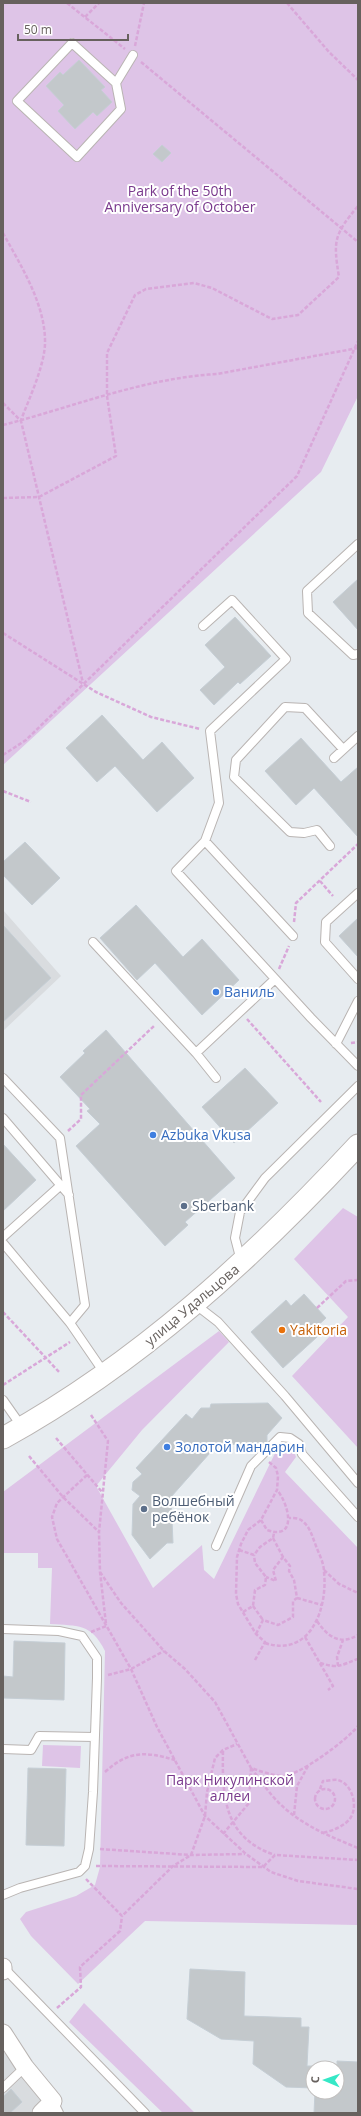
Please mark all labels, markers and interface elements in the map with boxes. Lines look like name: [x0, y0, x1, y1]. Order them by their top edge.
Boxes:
scale bar: [18, 16, 128, 42]
text: 50 m: [24, 21, 52, 38]
park label: Park of the 50th Anniversary of October: [105, 181, 256, 216]
place label: Ваниль: [224, 982, 275, 1001]
marker: Ваниль: [211, 987, 221, 997]
place label: Azbuka Vkusa: [161, 1125, 251, 1144]
marker: Azbuka Vkusa: [148, 1130, 158, 1140]
place label: Sberbank: [192, 1196, 255, 1215]
marker: Sberbank: [179, 1201, 189, 1211]
street label: улица Удальцова: [140, 1259, 243, 1350]
place label: Yakitoria: [290, 1320, 347, 1339]
marker: Yakitoria: [277, 1325, 287, 1335]
place label: Золотой мандарин: [175, 1437, 305, 1456]
marker: Золотой мандарин: [162, 1442, 172, 1452]
place label: Волшебный ребёнок: [152, 1491, 235, 1526]
marker: Волшебный ребёнок: [139, 1504, 149, 1514]
park label: Парк Никулинской аллеи: [166, 1770, 294, 1805]
north arrow: [305, 2060, 345, 2100]
text: С: [307, 2076, 322, 2083]

